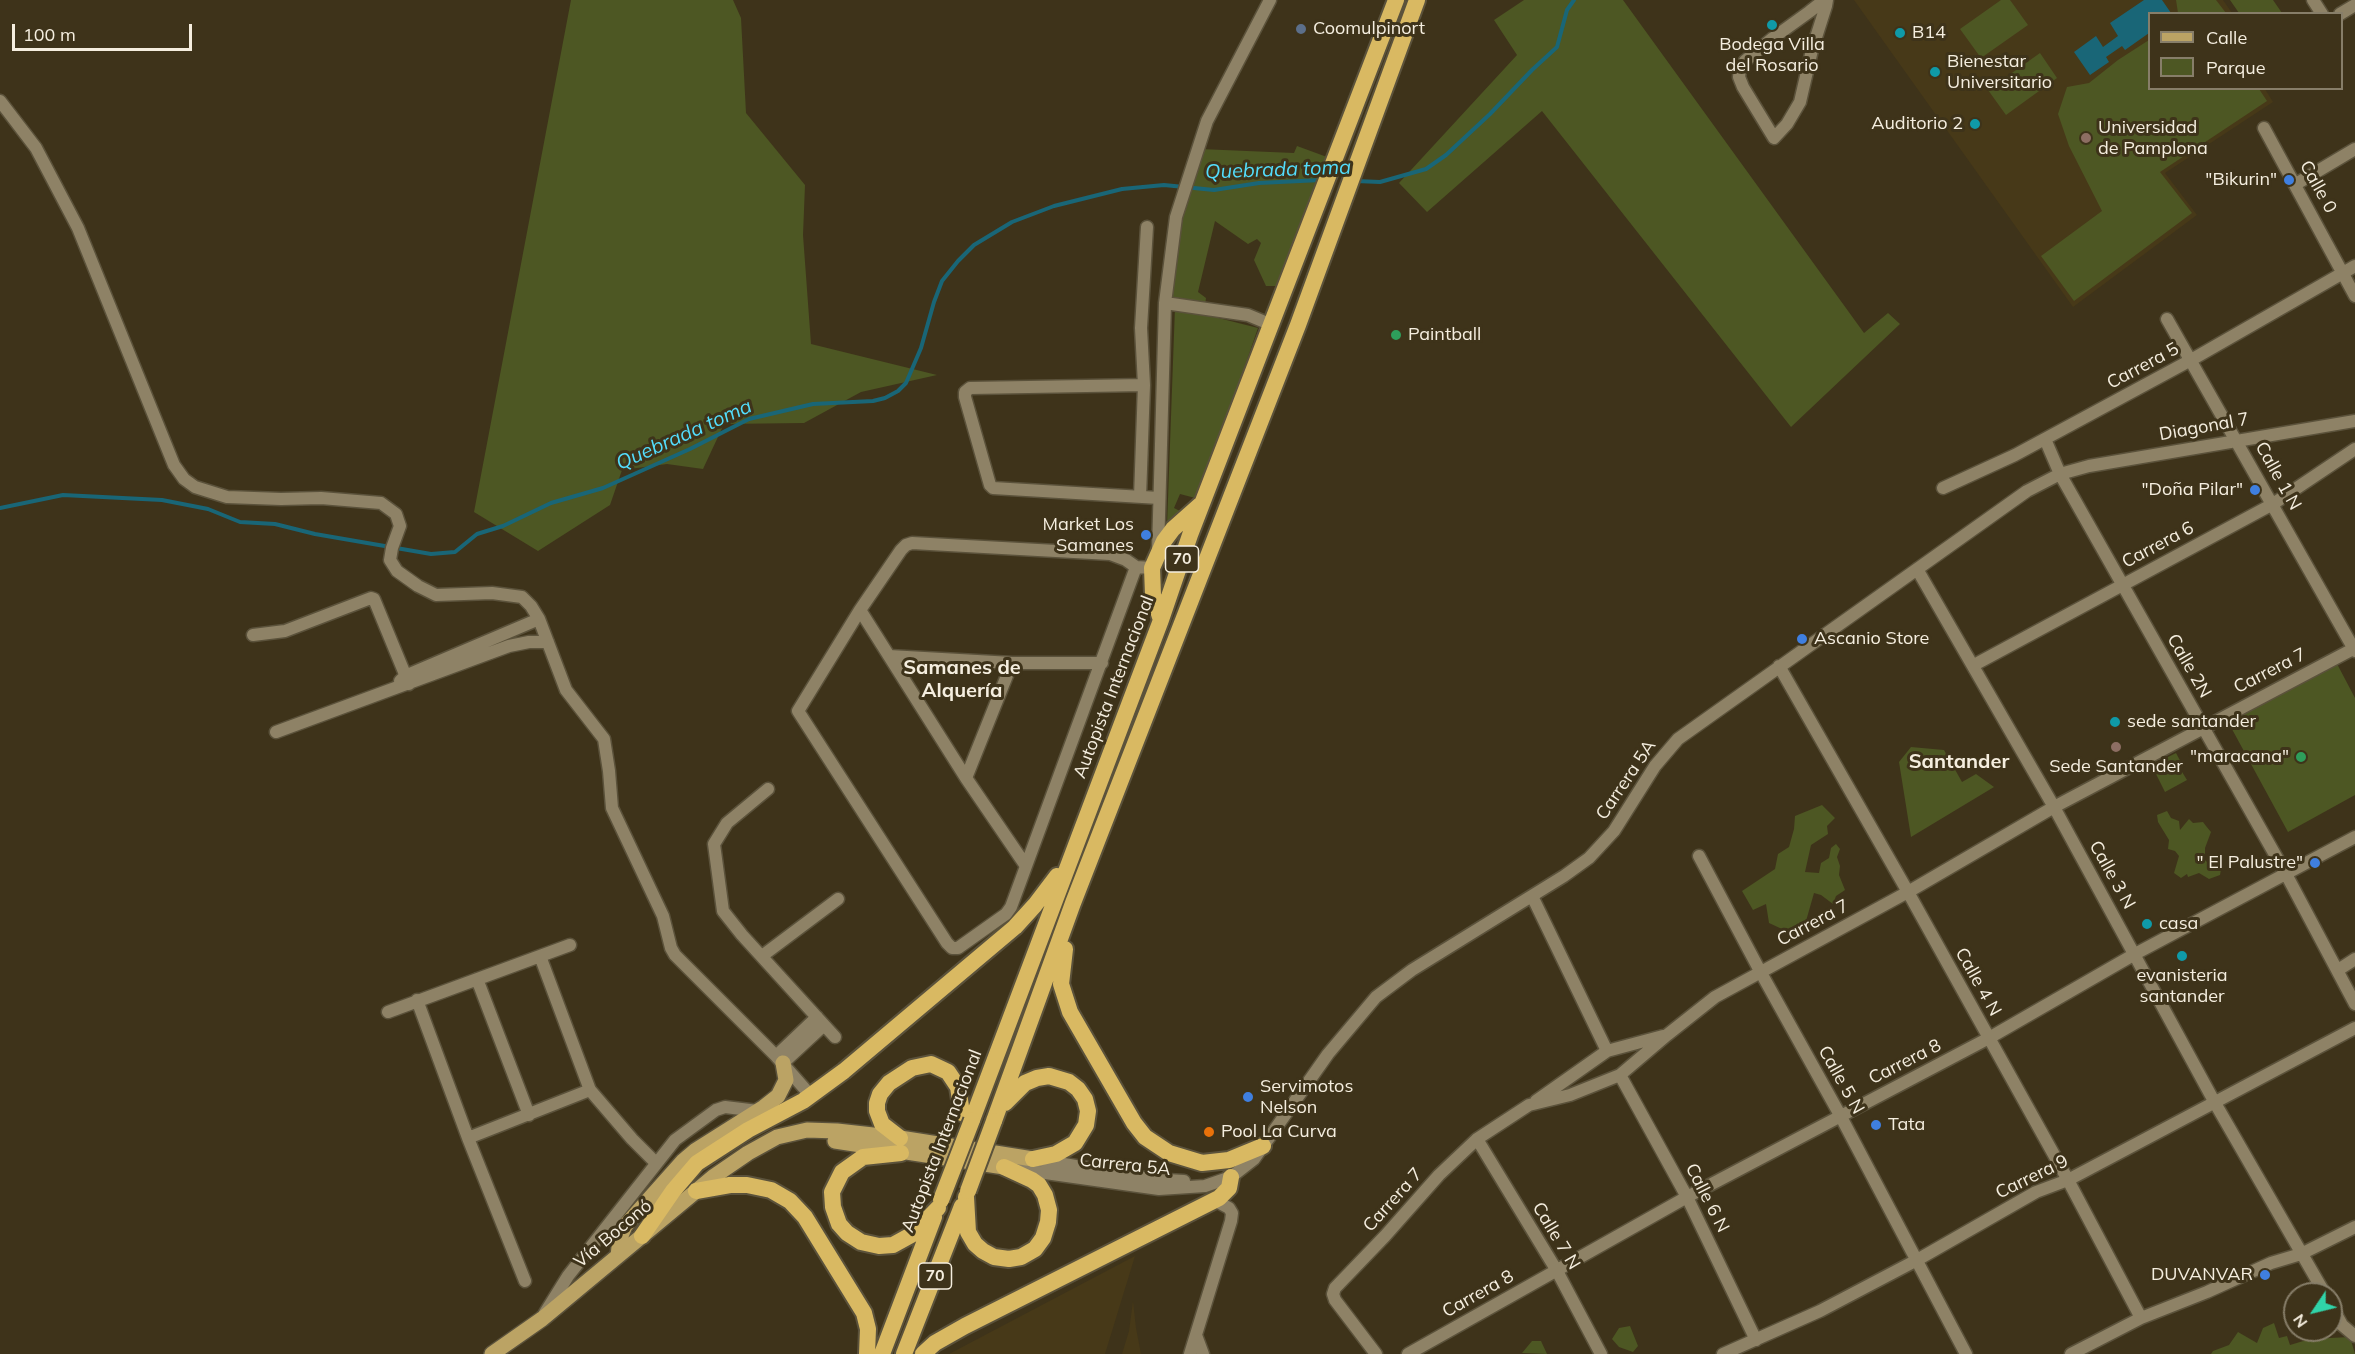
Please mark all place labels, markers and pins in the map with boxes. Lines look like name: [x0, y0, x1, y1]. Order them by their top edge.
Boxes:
place label: Coomulpinort: [1313, 18, 1425, 40]
marker: Bodega Villa del Rosario: [1765, 18, 1779, 32]
marker: Coomulpinort: [1294, 22, 1308, 36]
place label: B14: [1912, 22, 1946, 44]
marker: B14: [1893, 26, 1907, 40]
place label: Bodega Villa del Rosario: [1719, 34, 1825, 76]
place label: Bienestar Universitario: [1947, 51, 2052, 94]
marker: Bienestar Universitario: [1928, 65, 1942, 79]
place label: Auditorio 2: [1871, 113, 1963, 135]
marker: Auditorio 2: [1968, 117, 1982, 131]
place label: Universidad de Pamplona: [2098, 117, 2208, 160]
marker: Universidad de Pamplona: [2079, 131, 2093, 145]
place label: "Bikurin": [2205, 169, 2277, 191]
marker: "Bikurin": [2282, 173, 2296, 187]
place label: Paintball: [1408, 324, 1481, 346]
marker: Paintball: [1389, 328, 1403, 342]
place label: "Doña Pilar": [2141, 479, 2243, 501]
marker: "Doña Pilar": [2248, 483, 2262, 497]
place label: Market Los Samanes: [1042, 514, 1134, 556]
marker: Market Los Samanes: [1139, 528, 1153, 542]
place label: Ascanio Store: [1814, 628, 1929, 650]
marker: Ascanio Store: [1795, 632, 1809, 646]
place label: sede santander: [2127, 711, 2256, 733]
marker: sede santander: [2108, 715, 2122, 729]
marker: Sede Santander: [2109, 740, 2123, 754]
place label: "maracana": [2190, 746, 2289, 768]
marker: "maracana": [2294, 750, 2308, 764]
place label: Sede Santander: [2049, 756, 2183, 778]
place label: " El Palustre": [2197, 852, 2303, 874]
marker: " El Palustre": [2308, 856, 2322, 870]
place label: casa: [2159, 913, 2198, 935]
marker: casa: [2140, 917, 2154, 931]
marker: evanisteria santander: [2175, 949, 2189, 963]
place label: evanisteria santander: [2136, 965, 2228, 1008]
place label: Servimotos Nelson: [1260, 1076, 1353, 1118]
marker: Servimotos Nelson: [1241, 1090, 1255, 1104]
place label: Tata: [1888, 1114, 1925, 1136]
marker: Tata: [1869, 1118, 1883, 1132]
place label: Pool La Curva: [1221, 1121, 1337, 1143]
marker: Pool La Curva: [1202, 1125, 1216, 1139]
place label: DUVANVAR: [2151, 1264, 2253, 1286]
marker: DUVANVAR: [2258, 1268, 2272, 1282]

